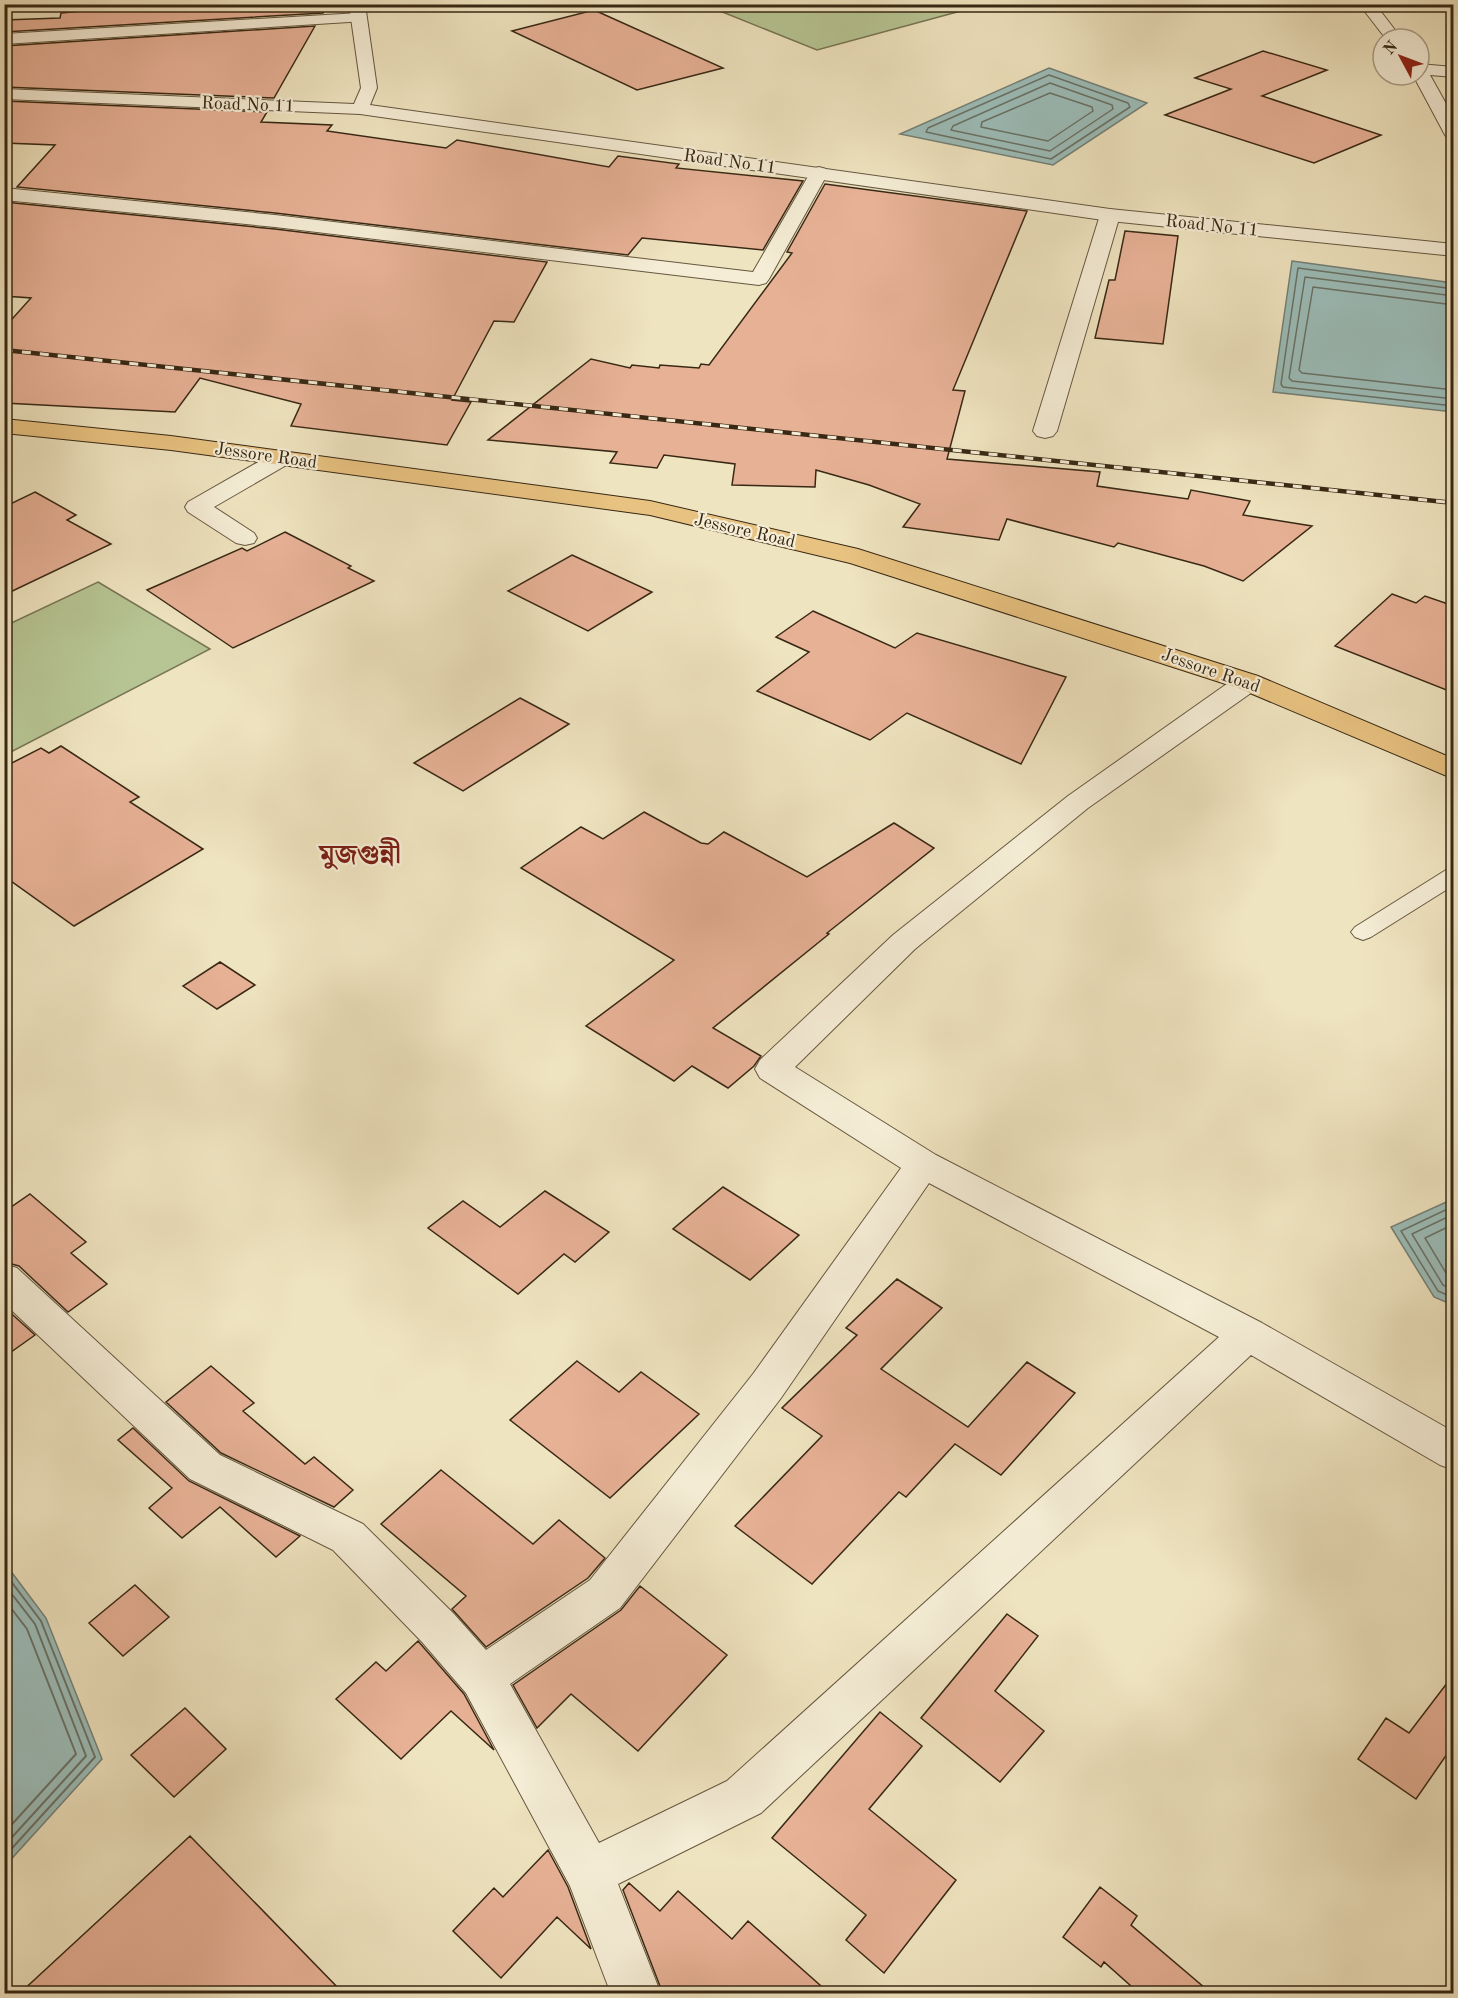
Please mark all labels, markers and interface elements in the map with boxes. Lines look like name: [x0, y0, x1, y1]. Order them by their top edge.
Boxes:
north arrow: [1371, 27, 1431, 87]
text: N: [1381, 38, 1402, 58]
street label: Road No 11: [201, 94, 295, 116]
street label: Road No 11: [682, 147, 778, 177]
street label: Road No 11: [1164, 212, 1260, 240]
street label: Jessore Road: [213, 440, 318, 472]
street label: Jessore Road: [692, 511, 797, 551]
street label: Jessore Road: [1159, 646, 1262, 696]
district label: মুজগুন্নী: [318, 837, 401, 870]

